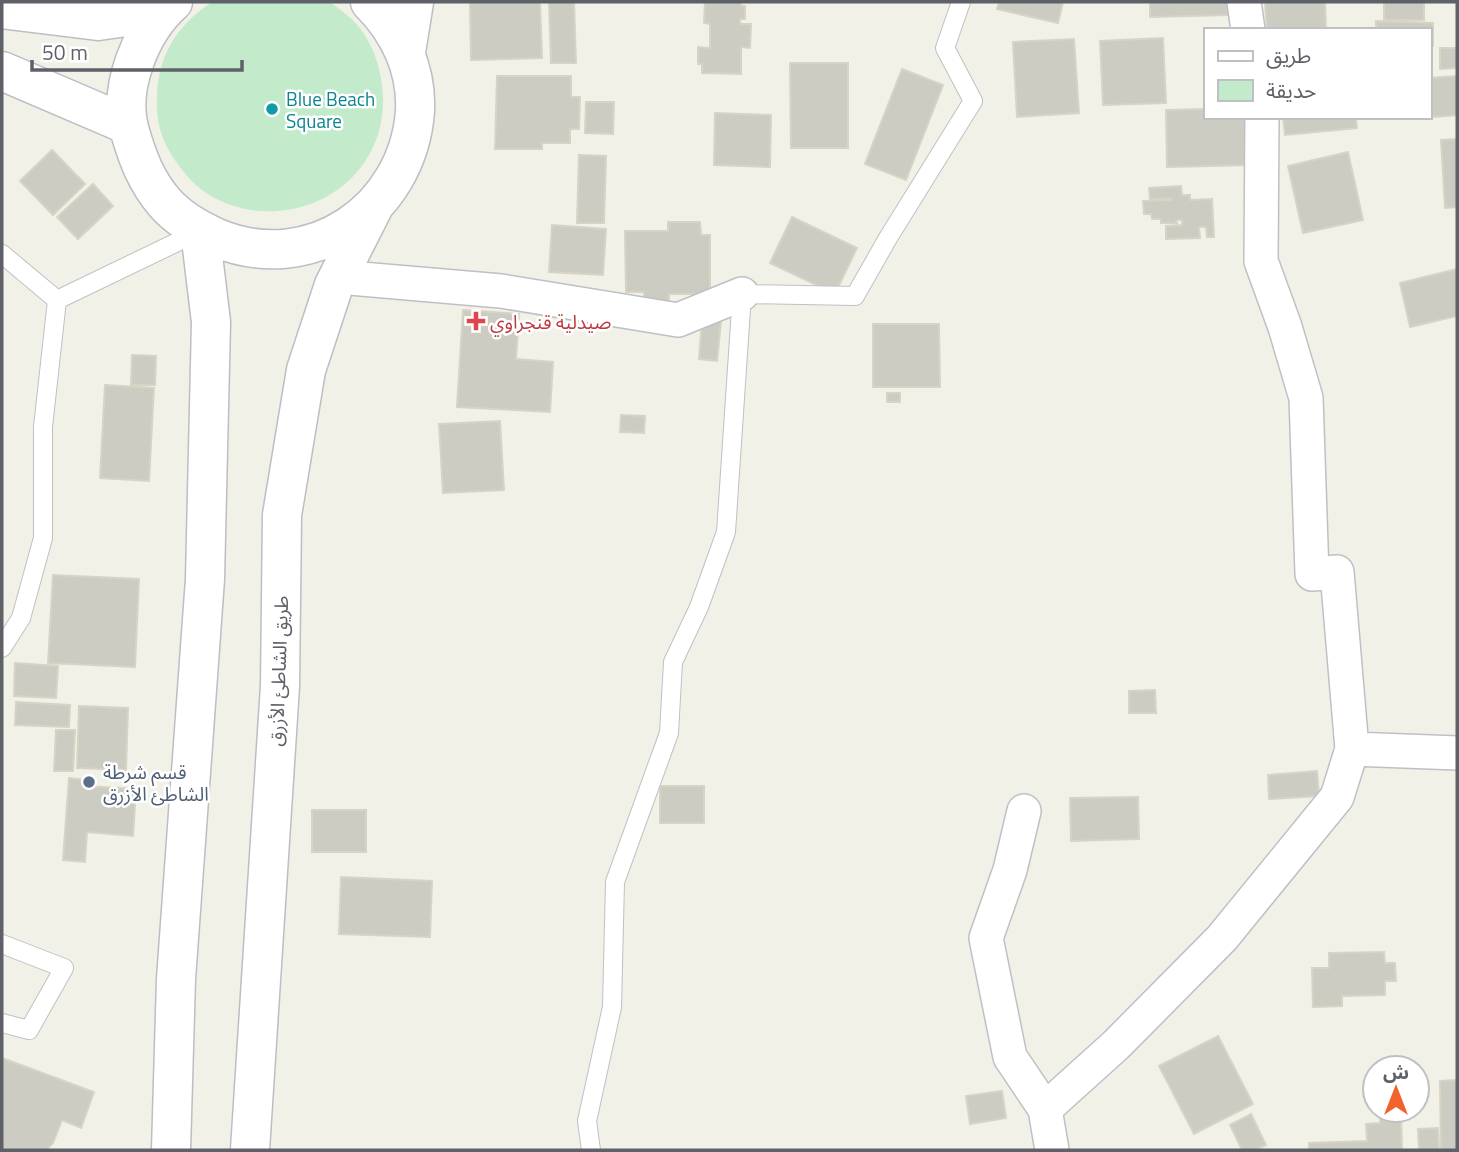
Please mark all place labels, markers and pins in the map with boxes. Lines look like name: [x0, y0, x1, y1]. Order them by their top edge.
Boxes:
place label: Blue Beach Square: [286, 84, 375, 135]
marker: Blue Beach Square: [264, 101, 280, 117]
place label: صيدلية قنجراوي: [490, 307, 611, 337]
marker: صيدلية قنجراوي: [468, 313, 484, 329]
place label: قسم شرطة الشاطئ الأزرق: [103, 757, 209, 808]
marker: قسم شرطة الشاطئ الأزرق: [81, 774, 97, 790]

